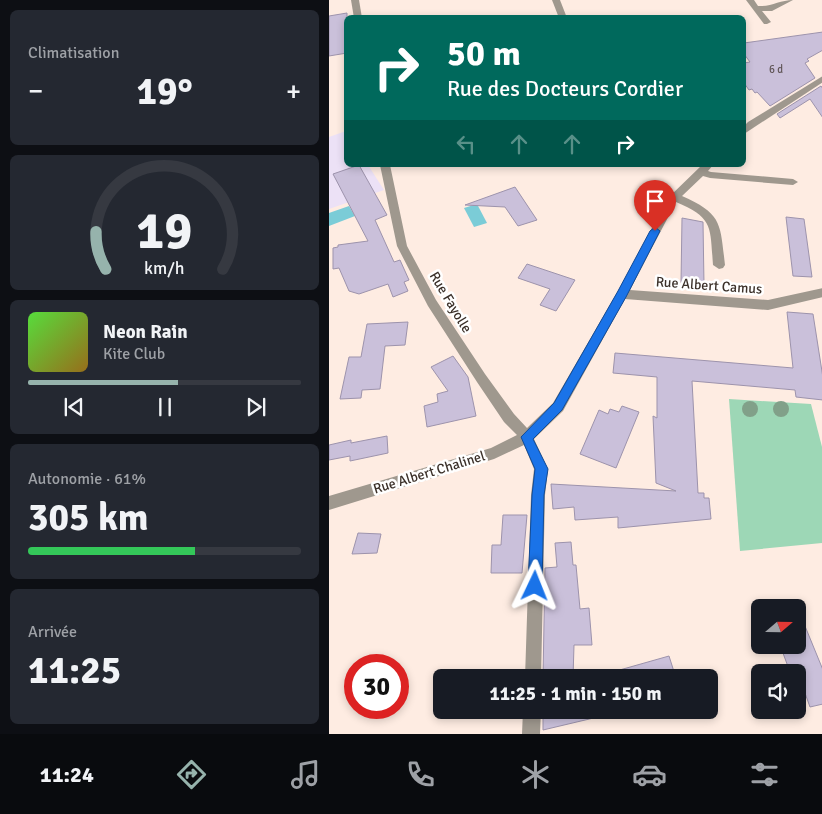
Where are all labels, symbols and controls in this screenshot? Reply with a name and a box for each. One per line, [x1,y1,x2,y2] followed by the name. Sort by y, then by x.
[447,32,521,75] text: 50 m
[364,35,429,100] icon: right
[28,43,119,63] text: Climatisation
[769,63,783,76] house number: 6 d
[136,68,193,115] text: 19°
[28,74,43,108] text: −
[286,74,301,108] text: +
[447,75,683,102] text: Rue des Docteurs Cordier
[452,130,480,158] icon: left
[505,130,533,158] icon: ahead
[558,130,586,158] icon: ahead
[611,130,639,158] icon: right
[634,180,676,231] pin
[641,187,669,215] icon: arrive
[136,199,193,263] text: 19
[144,257,185,279] text: km/h
[426,269,475,336] street label: Rue Fayolle
[655,273,763,298] street label: Rue Albert Camus
[103,320,188,344] text: Neon Rain
[103,344,165,364] text: Kite Club
[60,393,88,421] icon: previous
[151,393,179,421] icon: pause
[242,393,270,421] icon: next
[371,447,487,498] street label: Rue Albert Chalinel
[28,469,146,489] text: Autonomie · 61%
[28,494,149,541] text: 305 km
[508,559,560,611] position arrow
[751,599,807,654] north arrow
[751,599,806,719] map controls
[28,622,77,642] text: Arrivée
[28,647,121,694] text: 11:25
[344,654,409,719] speed limit sign: 30
[751,664,806,719] button: sound
[489,682,662,706] text: 11:25 · 1 min · 150 m
[174,757,209,792] icon: directions
[288,757,323,792] icon: music
[403,757,438,792] icon: phone
[518,757,553,792] icon: climate
[632,757,667,792] icon: car
[747,757,782,792] icon: filters
[40,761,94,788] text: 11:24

